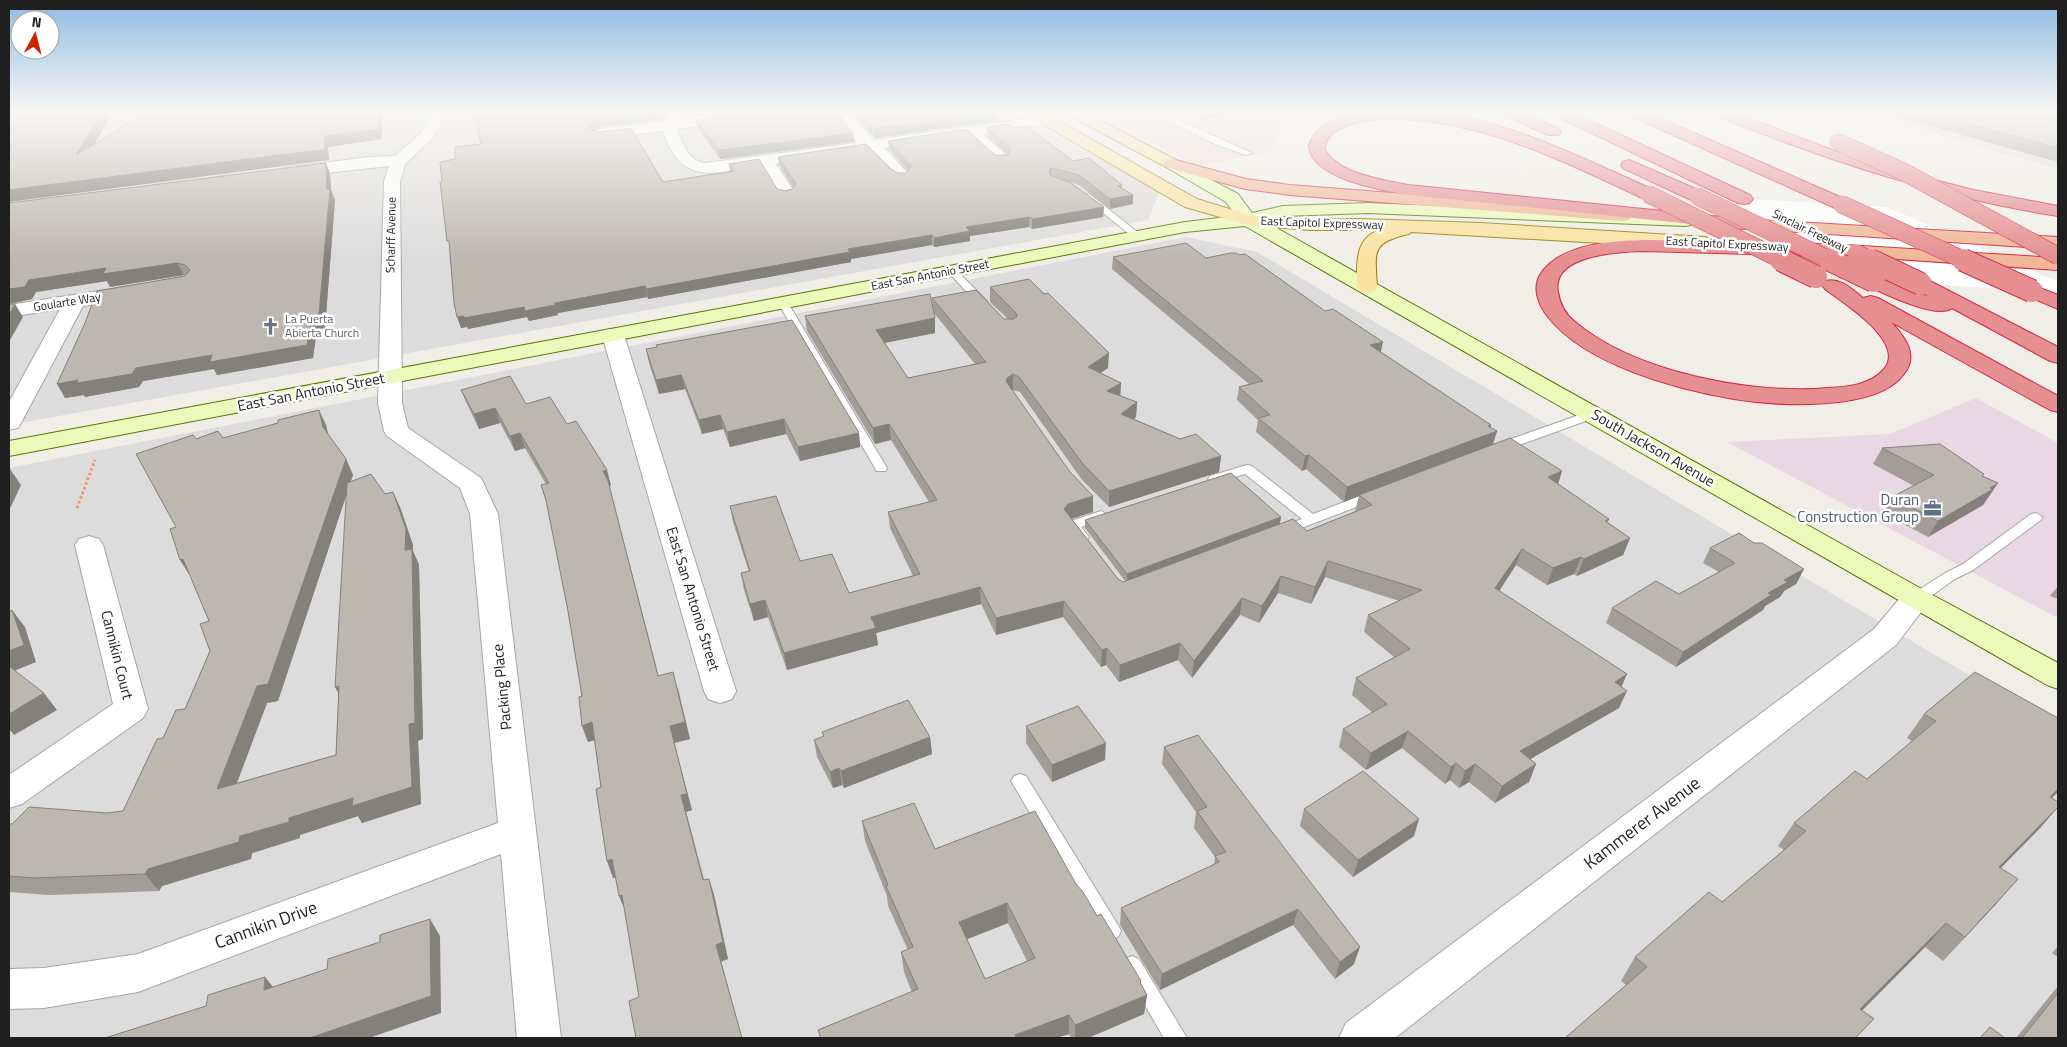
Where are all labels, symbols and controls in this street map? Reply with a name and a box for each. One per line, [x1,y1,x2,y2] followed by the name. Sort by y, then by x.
[10,10,60,60] north arrow
[31,11,43,33] text: N
[380,197,401,273] street label: Scharff Avenue
[1769,204,1851,257] street label: Sinclair Freeway
[1260,211,1384,234] street label: East Capitol Expressway
[1665,231,1789,256] street label: East Capitol Expressway
[869,254,991,295] street label: East San Antonio Street
[32,287,102,316] street label: Goularte Way
[285,309,359,342] place label: La Puerta Abierta Church
[261,316,281,336] church icon: La Puerta Abierta Church
[235,366,387,417] street label: East San Antonio Street
[1587,403,1719,492] street label: South Jackson Avenue
[1797,488,1919,528] place label: Duran Construction Group
[1923,499,1943,519] office icon: Duran Construction Group
[661,524,727,675] street label: East San Antonio Street
[95,608,140,703] street label: Cannikin Court
[486,643,517,731] street label: Packing Place
[1578,770,1706,876] street label: Kammerer Avenue
[211,893,321,956] street label: Cannikin Drive

